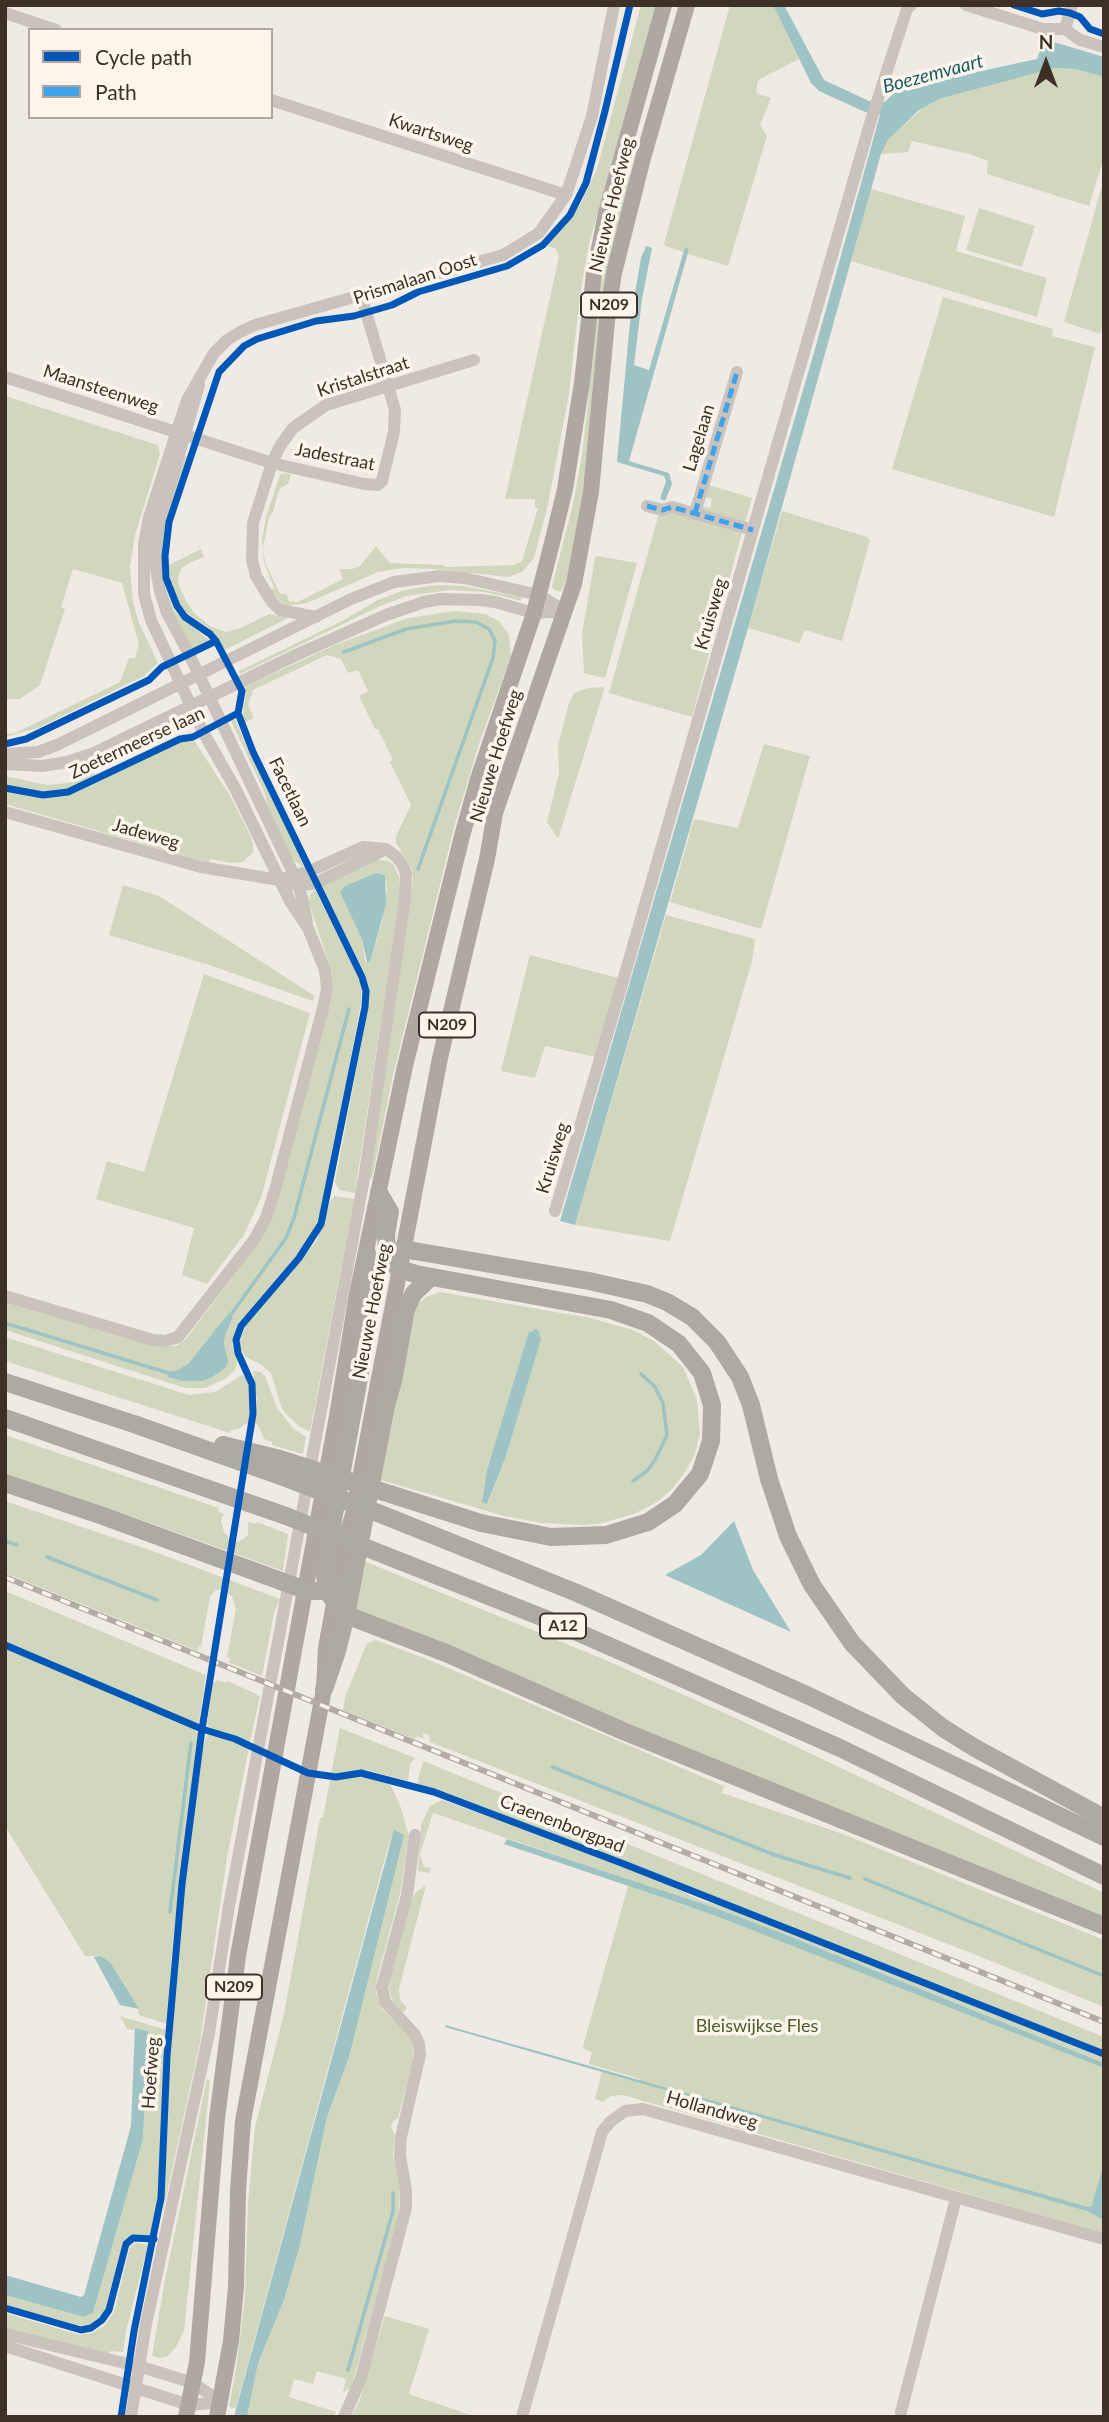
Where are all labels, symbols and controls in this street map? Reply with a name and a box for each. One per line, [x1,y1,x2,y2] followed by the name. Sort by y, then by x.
[28,28,273,119] legend
[1011,28,1081,98] north arrow
[1039,30,1053,53] text: N
[95,44,192,69] text: Cycle path
[880,50,986,98] water label: Boezemvaart
[95,79,137,104] text: Path
[386,109,476,157] street label: Kwartsweg
[585,136,639,274] street label: Nieuwe Hoefweg
[351,249,479,309] street label: Prismalaan Oost
[581,292,637,318] road number: N209
[314,352,412,402] street label: Kristalstraat
[40,360,162,418] street label: Maansteenweg
[679,402,719,474] street label: Lagelaan
[293,439,377,475] street label: Jadestraat
[690,576,732,652] street label: Kruisweg
[466,687,526,825] street label: Nieuwe Hoefweg
[66,702,208,784] street label: Zoetermeerse laan
[264,754,316,830] street label: Facetlaan
[110,814,182,854] street label: Jadeweg
[419,1012,475,1037] road number: N209
[532,1120,574,1196] street label: Kruisweg
[348,1241,396,1381] street label: Nieuwe Hoefweg
[540,1614,586,1638] road number: A12
[497,1790,627,1858] street label: Craenenborgpad
[206,1974,262,1999] road number: N209
[696,2015,818,2037] park label: Bleiswijkse Fles
[138,2036,164,2110] street label: Hoefweg
[664,2087,760,2133] street label: Hollandweg

